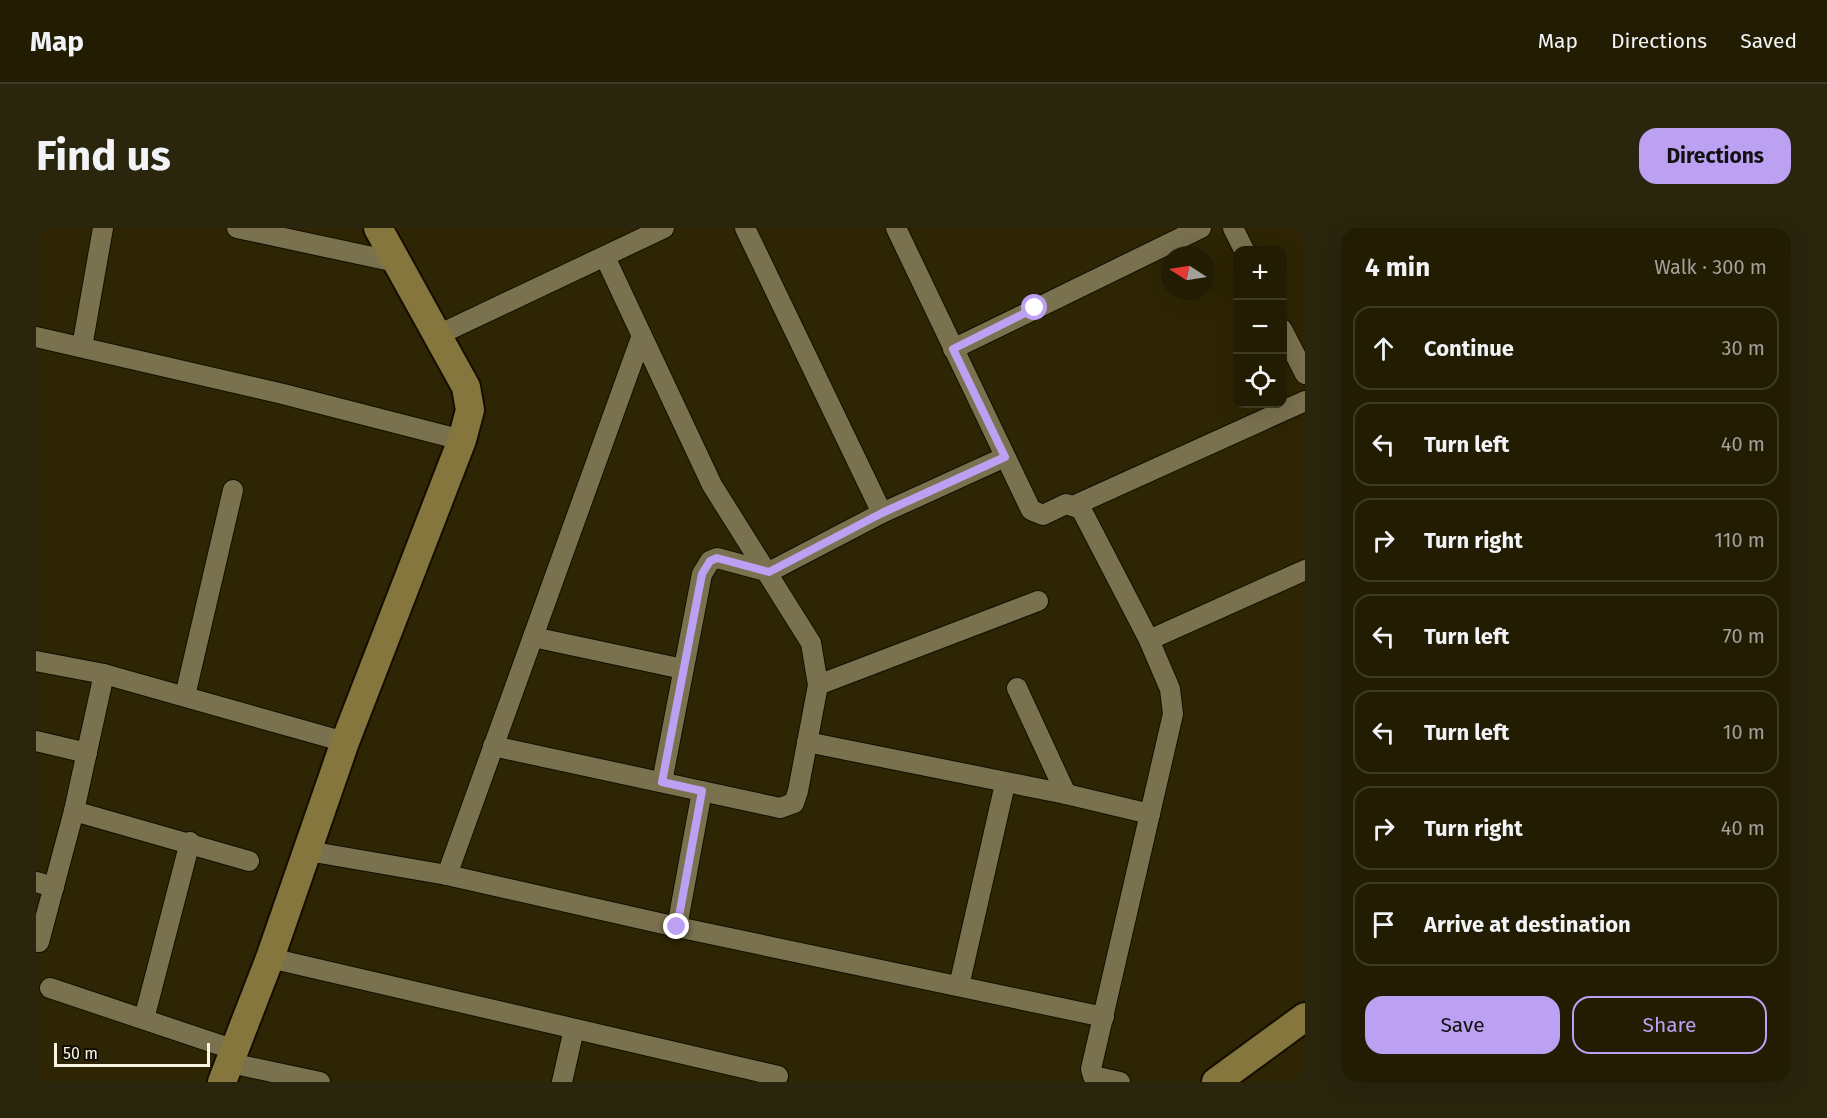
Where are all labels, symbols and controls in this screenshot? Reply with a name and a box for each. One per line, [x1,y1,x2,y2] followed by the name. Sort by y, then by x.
[30,25,84,58] text: Map
[1538,28,1578,54] text: Map
[1611,28,1707,54] text: Directions
[1740,28,1797,54] text: Saved
[1639,128,1791,184] button: Directions
[36,131,171,181] text: Find us
[1161,246,1215,300] north arrow
[1233,246,1287,408] map controls
[1233,246,1287,300] button: +
[1365,252,1430,283] text: 4 min
[1654,255,1767,279] text: Walk · 300 m
[1021,294,1047,320] route start
[1233,300,1287,354] button: −
[1367,332,1400,365] icon: ahead
[1424,335,1514,362] text: Continue
[1721,336,1765,360] text: 30 m
[1233,354,1287,408] button: locate
[1367,428,1400,461] icon: left
[1424,431,1509,458] text: Turn left
[1721,432,1765,456] text: 40 m
[1367,524,1400,557] icon: right
[1424,527,1523,554] text: Turn right
[1714,528,1765,552] text: 110 m
[1367,620,1400,653] icon: left
[1424,623,1509,650] text: Turn left
[1723,624,1765,648] text: 70 m
[1367,716,1400,749] icon: left
[1424,719,1509,746] text: Turn left
[1723,720,1765,744] text: 10 m
[1367,812,1400,845] icon: right
[1424,815,1523,842] text: Turn right
[1721,816,1765,840] text: 40 m
[1367,908,1400,941] icon: arrive
[1424,911,1631,938] text: Arrive at destination
[663,913,689,939] route end
[1365,996,1560,1054] button: Save
[1572,996,1767,1054] button: Share
[54,1040,210,1068] scale bar
[63,1044,98,1063] text: 50 m

